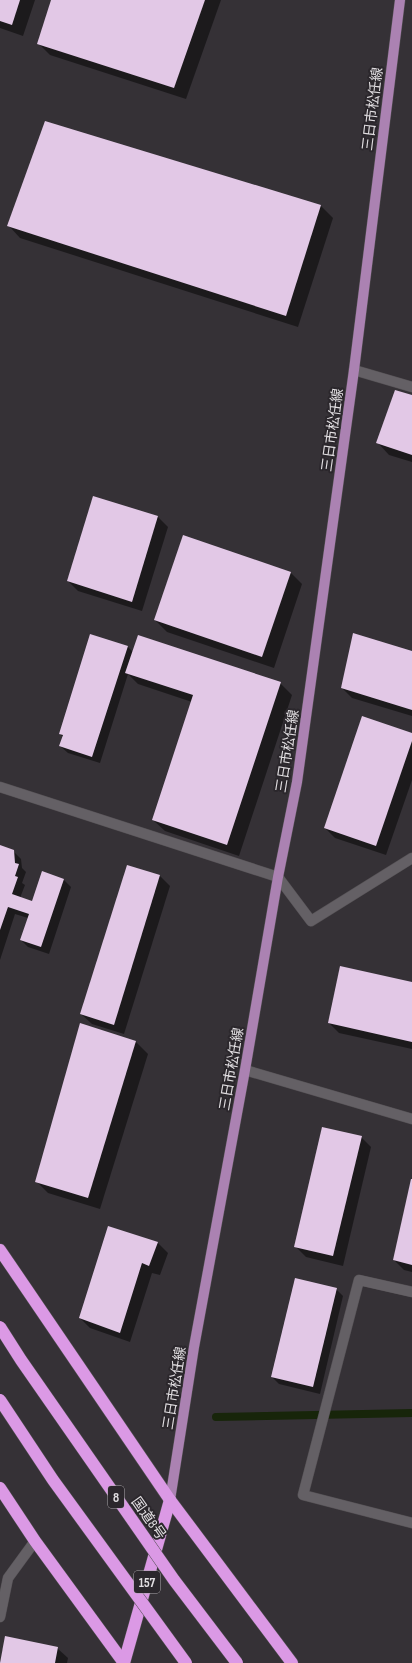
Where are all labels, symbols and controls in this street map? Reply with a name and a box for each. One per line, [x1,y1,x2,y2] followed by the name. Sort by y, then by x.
[359,66,386,152] street label: 三日市松任線
[318,387,347,473] street label: 三日市松任線
[273,708,302,794] street label: 三日市松任線
[216,1026,247,1112] street label: 三日市松任線
[160,1345,189,1431] street label: 三日市松任線
[108,1486,124,1508] road number: 8
[128,1494,169,1543] street label: 国道8号
[134,1571,160,1593] road number: 157

